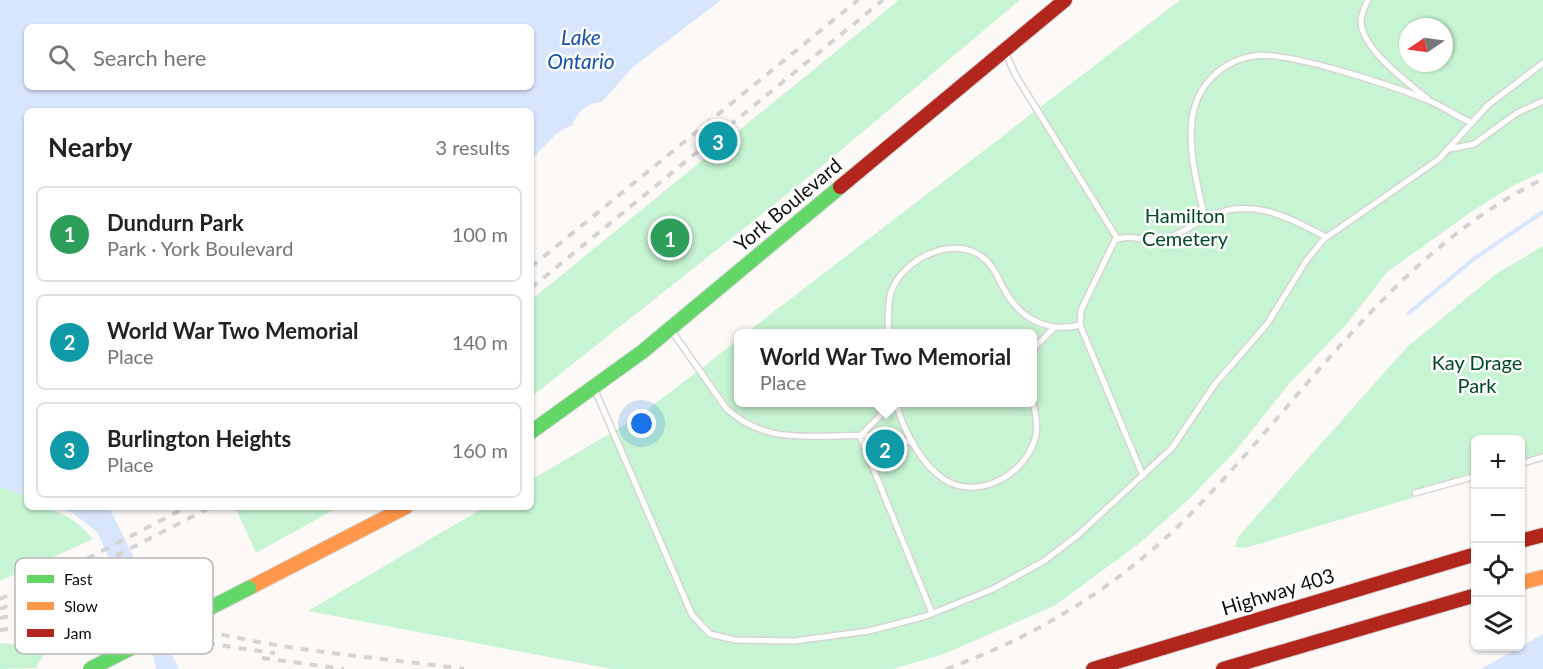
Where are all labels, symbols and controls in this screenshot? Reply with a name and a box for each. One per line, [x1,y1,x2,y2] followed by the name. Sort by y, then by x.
[1399,18,1453,72] north arrow
[24,24,534,90] search box
[547,24,615,73] water label: Lake Ontario
[45,41,78,74] icon: search
[93,44,206,71] text: Search here
[698,118,738,164] pin: 3
[48,131,133,163] text: Nearby
[435,135,510,159] text: 3 results
[729,152,846,256] street label: York Boulevard
[1142,203,1229,250] park label: Hamilton Cemetery
[107,209,244,236] text: Dundurn Park
[650,216,690,260] pin: 1
[64,222,75,246] text: 1
[452,222,508,246] text: 100 m
[107,236,293,260] text: Park · York Boulevard
[107,317,359,344] text: World War Two Memorial
[734,329,1037,407] popup
[64,330,75,354] text: 2
[452,330,508,354] text: 140 m
[760,343,1011,370] text: World War Two Memorial
[107,344,154,368] text: Place
[1432,350,1522,397] park label: Kay Drage Park
[760,370,806,394] text: Place
[627,409,656,438] your location
[107,425,291,452] text: Burlington Heights
[866,426,904,472] pin: 2
[1471,435,1525,651] map controls
[1471,435,1525,489] button: +
[64,438,75,462] text: 3
[452,438,508,462] text: 160 m
[107,452,154,476] text: Place
[1471,489,1525,543] button: −
[1471,543,1525,597] button: locate
[15,558,213,654] legend
[1219,563,1337,620] street label: Highway 403
[64,569,93,588] text: Fast
[64,596,98,615] text: Slow
[1471,597,1525,651] button: layers
[64,623,92,642] text: Jam

